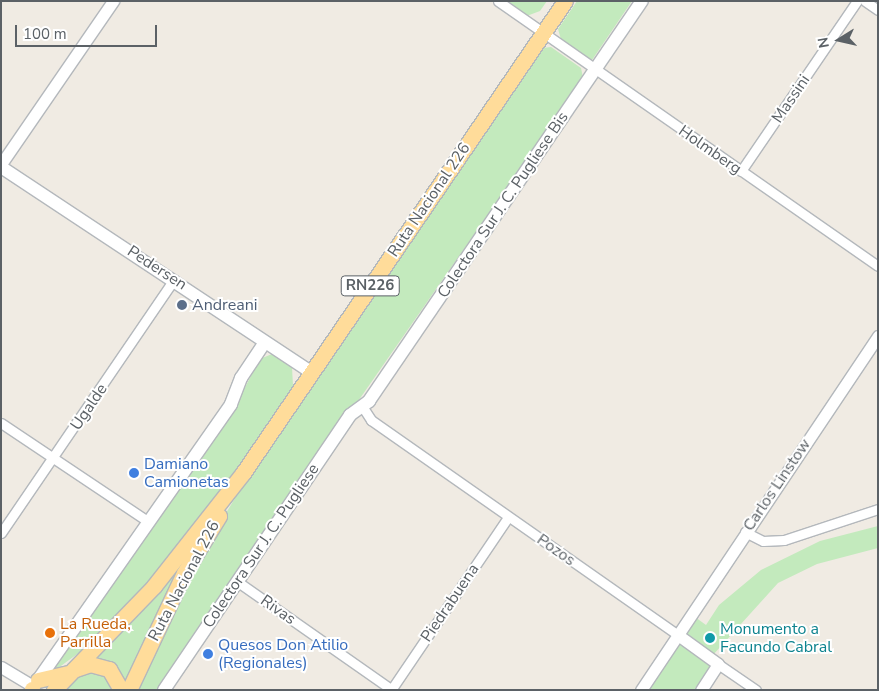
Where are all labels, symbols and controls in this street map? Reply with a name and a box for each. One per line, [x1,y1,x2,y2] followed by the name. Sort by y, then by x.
[18,15,160,47] scale bar
[814,15,864,65] north arrow
[23,24,67,44] text: 100 m
[813,36,834,50] text: N
[768,71,814,127] street label: Massini
[433,108,573,302] street label: Colectora Sur J. C. Pugliese Bis
[675,121,745,179] street label: Holmberg
[384,139,474,261] street label: Ruta Nacional 226
[124,242,190,294] street label: Pedersen
[340,274,400,298] road number: RN226
[192,295,257,315] place label: Andreani
[176,299,188,311] marker: Andreani
[67,380,111,434] street label: Ugalde
[739,435,815,535] street label: Carlos Linstow
[144,454,229,492] place label: Damiano Camionetas
[199,460,323,632] street label: Colectora Sur J. C. Pugliese
[128,467,140,479] marker: Damiano Camionetas
[144,518,224,644] street label: Ruta Nacional 226
[533,530,579,570] street label: Pozos
[417,560,483,646] street label: Piedrabuena
[257,591,299,629] street label: Rivas
[60,614,131,652] place label: La Rueda, Parrilla
[720,619,832,657] place label: Monumento a Facundo Cabral
[44,627,56,639] marker: La Rueda, Parrilla
[704,632,716,644] marker: Monumento a Facundo Cabral
[218,635,348,673] place label: Quesos Don Atilio (Regionales)
[202,648,214,660] marker: Quesos Don Atilio (Regionales)

